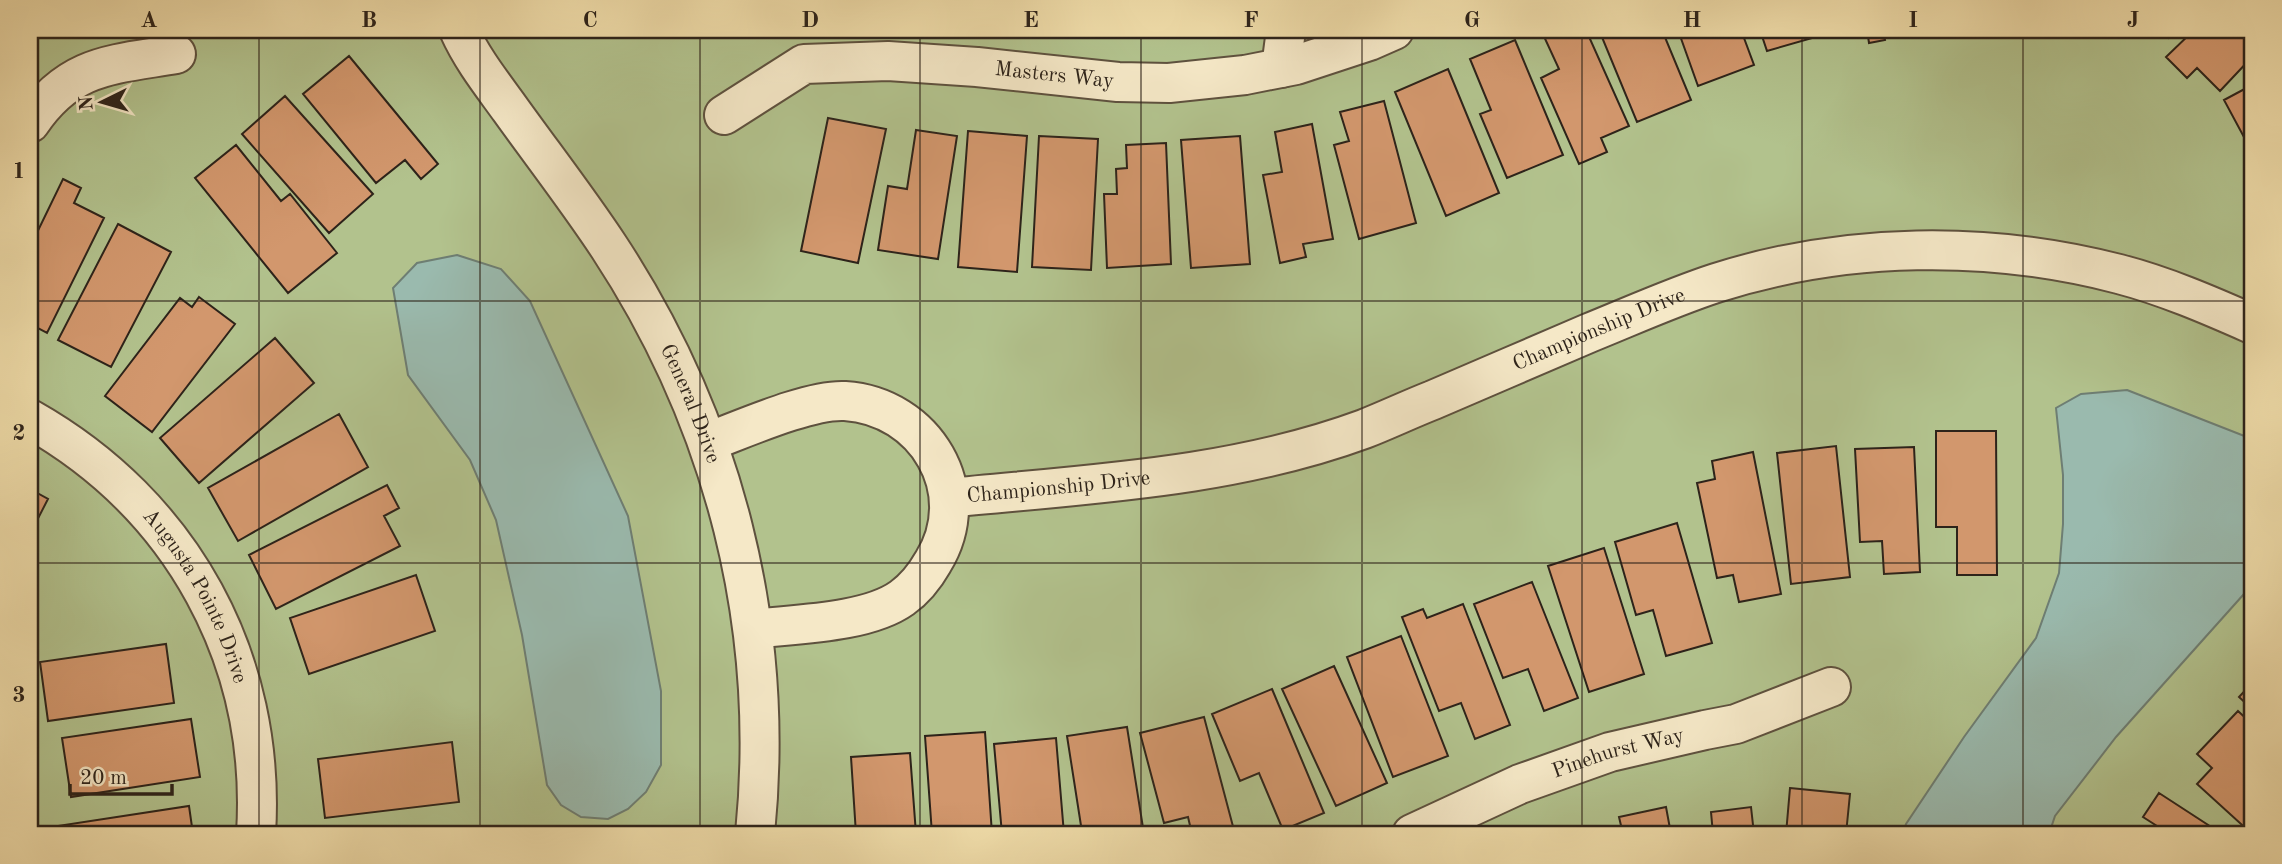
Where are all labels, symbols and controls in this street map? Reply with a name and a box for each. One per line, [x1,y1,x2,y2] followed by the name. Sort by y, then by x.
[140,9,158,32] text: A
[361,9,377,32] text: B
[582,9,598,32] text: C
[801,9,819,32] text: D
[1023,9,1039,32] text: E
[1243,9,1259,32] text: F
[1464,9,1480,32] text: G
[1683,9,1701,32] text: H
[1908,9,1918,32] text: I
[2127,9,2139,32] text: J
[994,58,1115,92] street label: Masters Way
[66,66,136,136] north arrow
[77,95,98,111] text: N
[12,160,26,183] text: 1
[1510,284,1688,375] street label: Championship Drive
[656,341,724,466] street label: General Drive
[12,422,26,445] text: 2
[966,467,1152,507] street label: Championship Drive
[139,505,251,686] street label: Augusta Pointe Drive
[12,684,26,707] text: 3
[1549,725,1686,782] street label: Pinehurst Way
[70,752,172,796] scale bar
[80,768,127,789] text: 20 m

